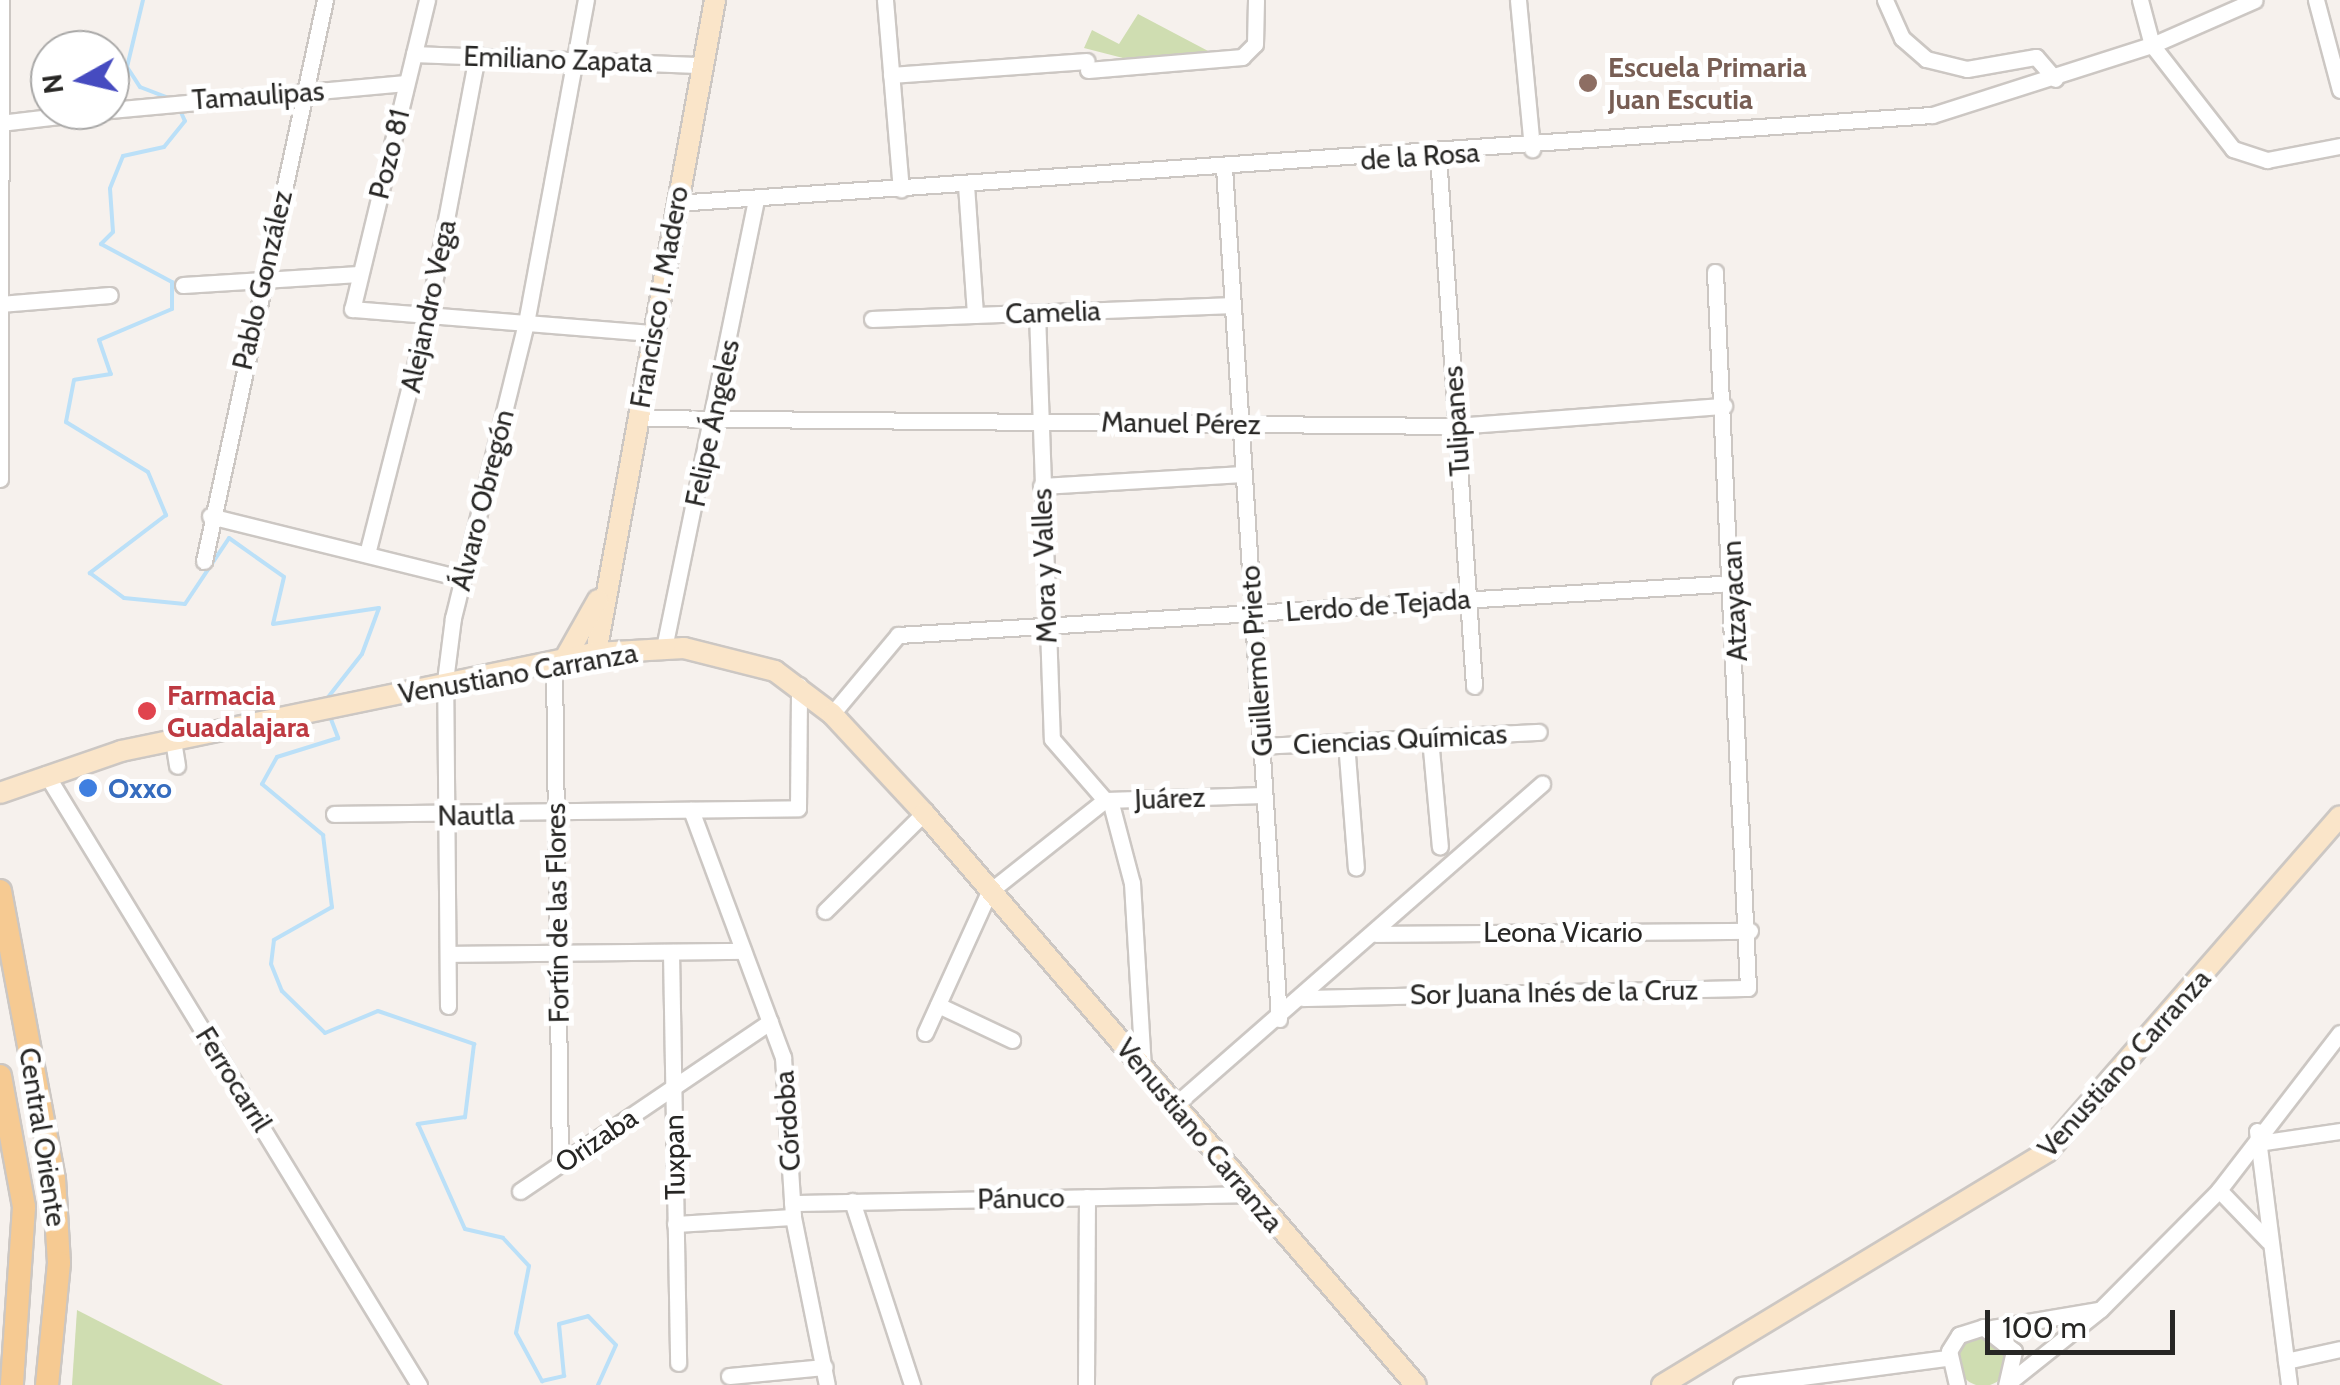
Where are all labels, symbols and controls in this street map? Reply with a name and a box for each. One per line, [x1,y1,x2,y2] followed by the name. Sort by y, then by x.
[30,30,130,130] north arrow
[463,39,653,79] street label: Emiliano Zapata
[1608,50,1807,116] place label: Escuela Primaria Juan Escutia
[34,72,70,96] text: N
[1577,72,1599,94] marker: Escuela Primaria Juan Escutia
[191,74,325,116] street label: Tamaulipas
[362,106,416,202] street label: Pozo 81
[1359,135,1481,177] street label: de la Rosa
[623,183,695,411] street label: Francisco I. Madero
[225,187,299,373] street label: Pablo González
[393,217,463,395] street label: Alejandro Vega
[1005,294,1101,330] street label: Camelia
[678,336,746,510] street label: Felipe Ángeles
[1435,365,1477,477] street label: Tulipanes
[1101,405,1261,441] street label: Manuel Pérez
[443,406,521,594] street label: Álvaro Obregón
[1025,488,1063,644] street label: Mora y Valles
[1714,540,1754,662] street label: Atzayacan
[1233,564,1279,758] street label: Guillermo Prieto
[1284,582,1472,628] street label: Lerdo de Tejada
[396,635,640,711] street label: Venustiano Carranza
[167,678,310,744] place label: Farmacia Guadalajara
[136,700,158,722] marker: Farmacia Guadalajara
[1292,717,1508,761] street label: Ciencias Químicas
[108,771,172,805] place label: Oxxo
[77,777,99,799] marker: Oxxo
[1134,780,1206,816] street label: Juárez
[437,798,515,832] street label: Nautla
[538,803,576,1023] street label: Fortín de las Flores
[1483,915,1643,949] street label: Leona Vicario
[2031,962,2217,1164] street label: Venustiano Carranza
[1410,973,1698,1011] street label: Sor Juana Inés de la Cruz
[189,1021,279,1137] street label: Ferrocarril
[1109,1032,1291,1238] street label: Venustiano Carranza
[12,1045,74,1229] street label: Central Oriente
[767,1070,807,1172] street label: Córdoba
[549,1100,643,1180] street label: Orizaba
[656,1114,692,1200] street label: Tuxpan
[977,1180,1065,1216] street label: Pánuco
[1990,1290,2180,1352] scale bar
[2002,1309,2087,1346] text: 100 m

